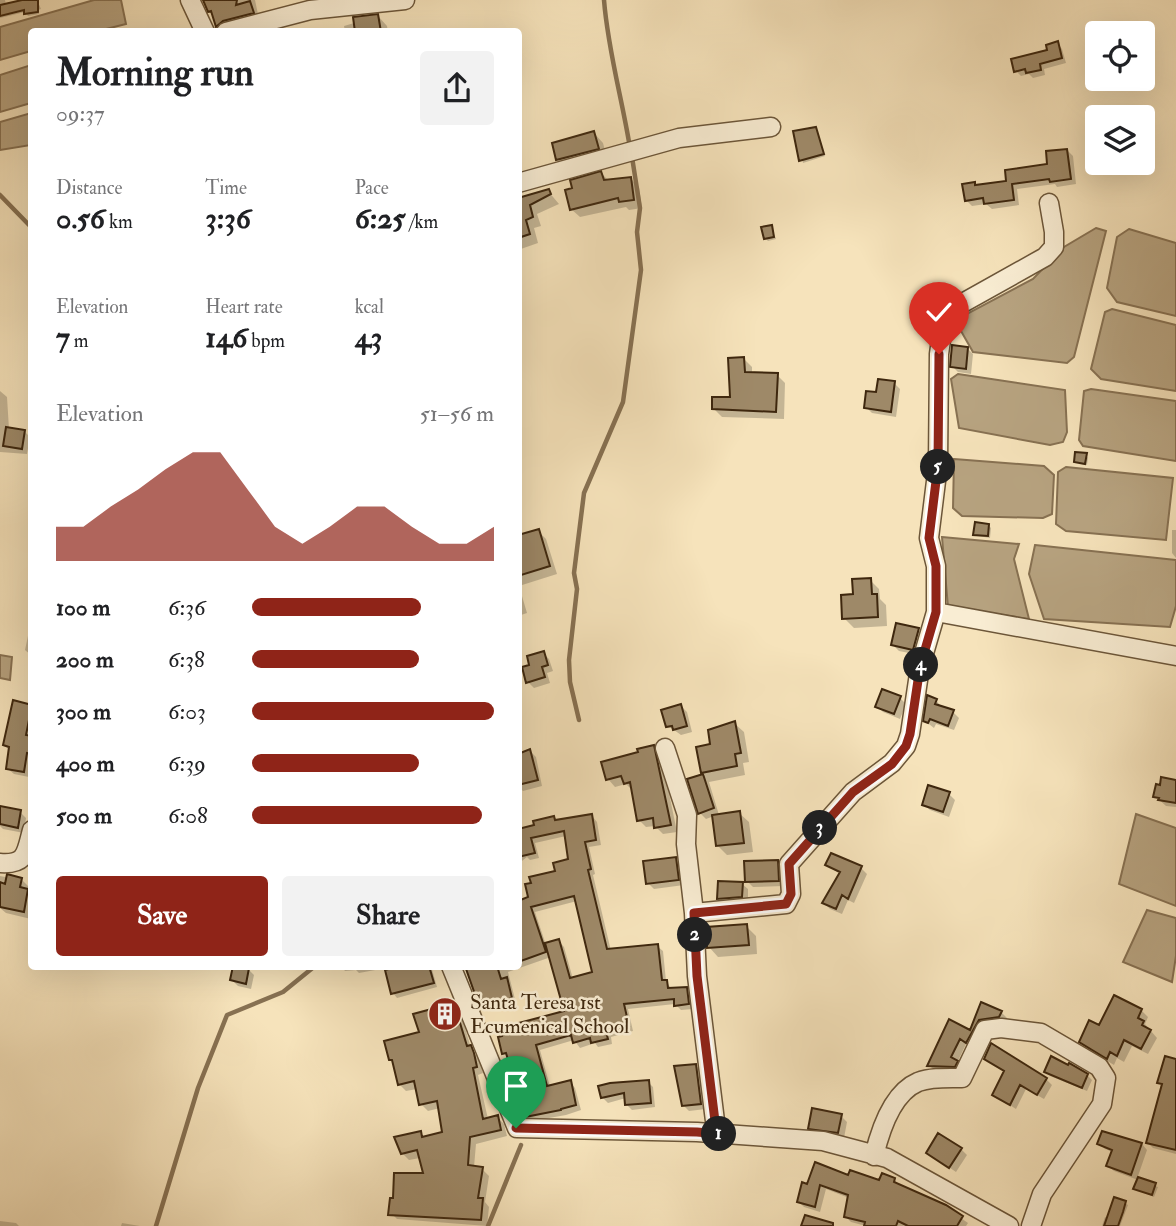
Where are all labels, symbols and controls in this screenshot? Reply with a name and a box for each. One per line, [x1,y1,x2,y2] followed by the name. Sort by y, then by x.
[1085,21,1155,175] map controls
[1085,21,1155,91] button: locate
[56,49,254,97] text: Morning run
[420,51,494,125] button: share
[56,99,105,128] text: 09:37
[1085,105,1155,175] button: layers
[56,176,122,200] text: Distance
[205,176,247,200] text: Time
[355,176,389,200] text: Pace
[56,200,105,237] text: 0.56
[205,200,251,237] text: 3:36
[355,200,406,237] text: 6:25
[105,210,133,234] text: km
[406,210,438,234] text: /km
[909,282,969,354] pin
[920,293,958,331] icon: check
[56,295,128,319] text: Elevation
[205,295,283,319] text: Heart rate
[355,295,384,319] text: kcal
[56,319,70,356] text: 7
[205,319,247,356] text: 146
[355,319,382,356] text: 43
[70,329,89,353] text: m
[247,329,285,353] text: bpm
[56,399,144,428] text: Elevation
[420,399,494,428] text: 51–56 m
[920,449,956,484] pin: 5
[933,454,942,478] text: 5
[56,593,110,622] text: 100 m
[168,593,206,622] text: 6:36
[56,645,114,674] text: 200 m
[168,645,205,674] text: 6:38
[904,648,939,682] pin: 4
[915,652,926,676] text: 4
[56,697,111,726] text: 300 m
[168,697,206,726] text: 6:03
[56,749,115,778] text: 400 m
[168,749,206,778] text: 6:39
[56,801,112,830] text: 500 m
[168,801,208,830] text: 6:08
[802,810,838,846] pin: 3
[816,815,823,839] text: 3
[56,876,268,956] button: Save
[282,876,494,956] button: Share
[678,918,712,953] pin: 2
[690,922,699,946] text: 2
[470,989,630,1040] place label: Santa Teresa 1st Ecumenical School
[426,995,464,1033] building icon: Santa Teresa 1st Ecumenical School
[486,1056,546,1128] pin
[497,1067,535,1105] icon: arrive
[702,1116,736,1152] pin: 1
[715,1121,722,1145] text: 1

